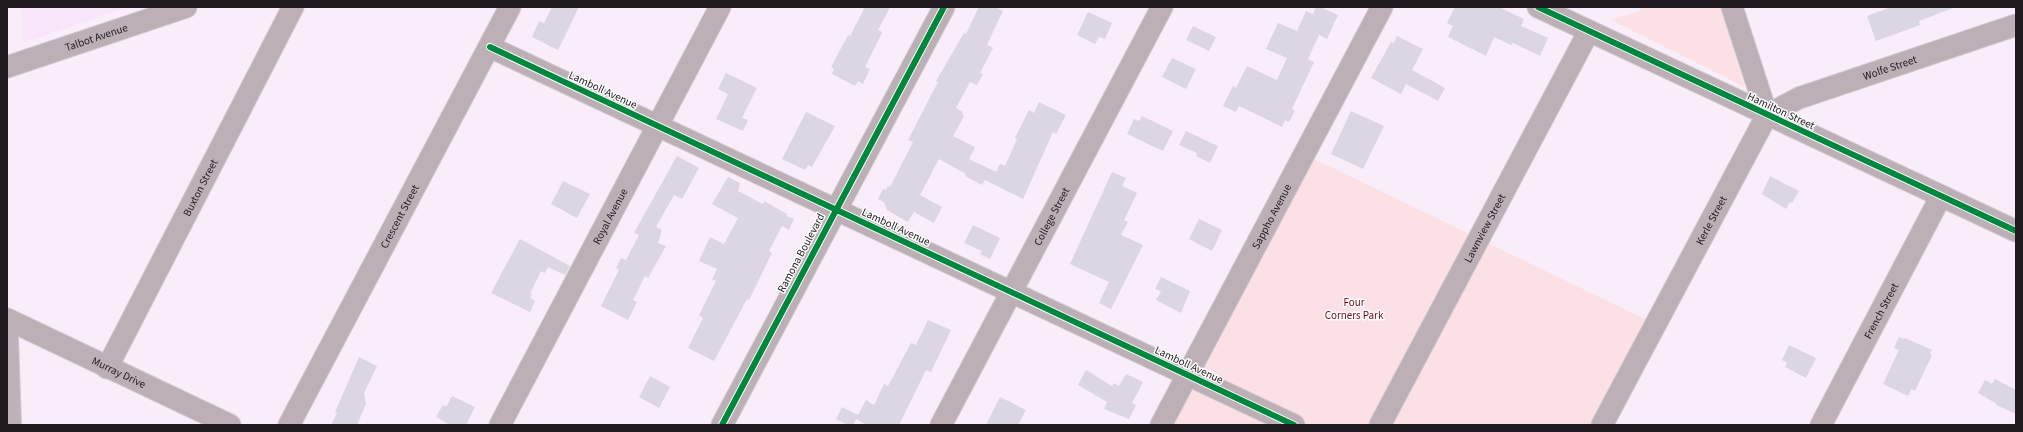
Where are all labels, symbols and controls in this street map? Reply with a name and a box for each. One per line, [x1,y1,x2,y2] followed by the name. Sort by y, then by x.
[63,19,130,55] street label: Talbot Avenue
[1861,51,1919,83] street label: Wolfe Street
[566,68,640,113] street label: Lamboll Avenue
[1745,89,1817,133] street label: Hamilton Street
[179,156,221,219] street label: Buxton Street
[1248,181,1295,252] street label: Sappho Avenue
[376,182,422,251] street label: Crescent Street
[1030,184,1073,248] street label: College Street
[589,185,631,247] street label: Royal Avenue
[1460,191,1509,265] street label: Lawnview Street
[1692,193,1730,247] street label: Kerle Street
[859,205,933,250] street label: Lamboll Avenue
[774,211,828,295] street label: Ramona Boulevard
[1860,280,1902,341] street label: French Street
[1325,295,1384,323] park label: Four Corners Park
[1152,343,1226,388] street label: Lamboll Avenue
[90,353,149,392] street label: Murray Drive

